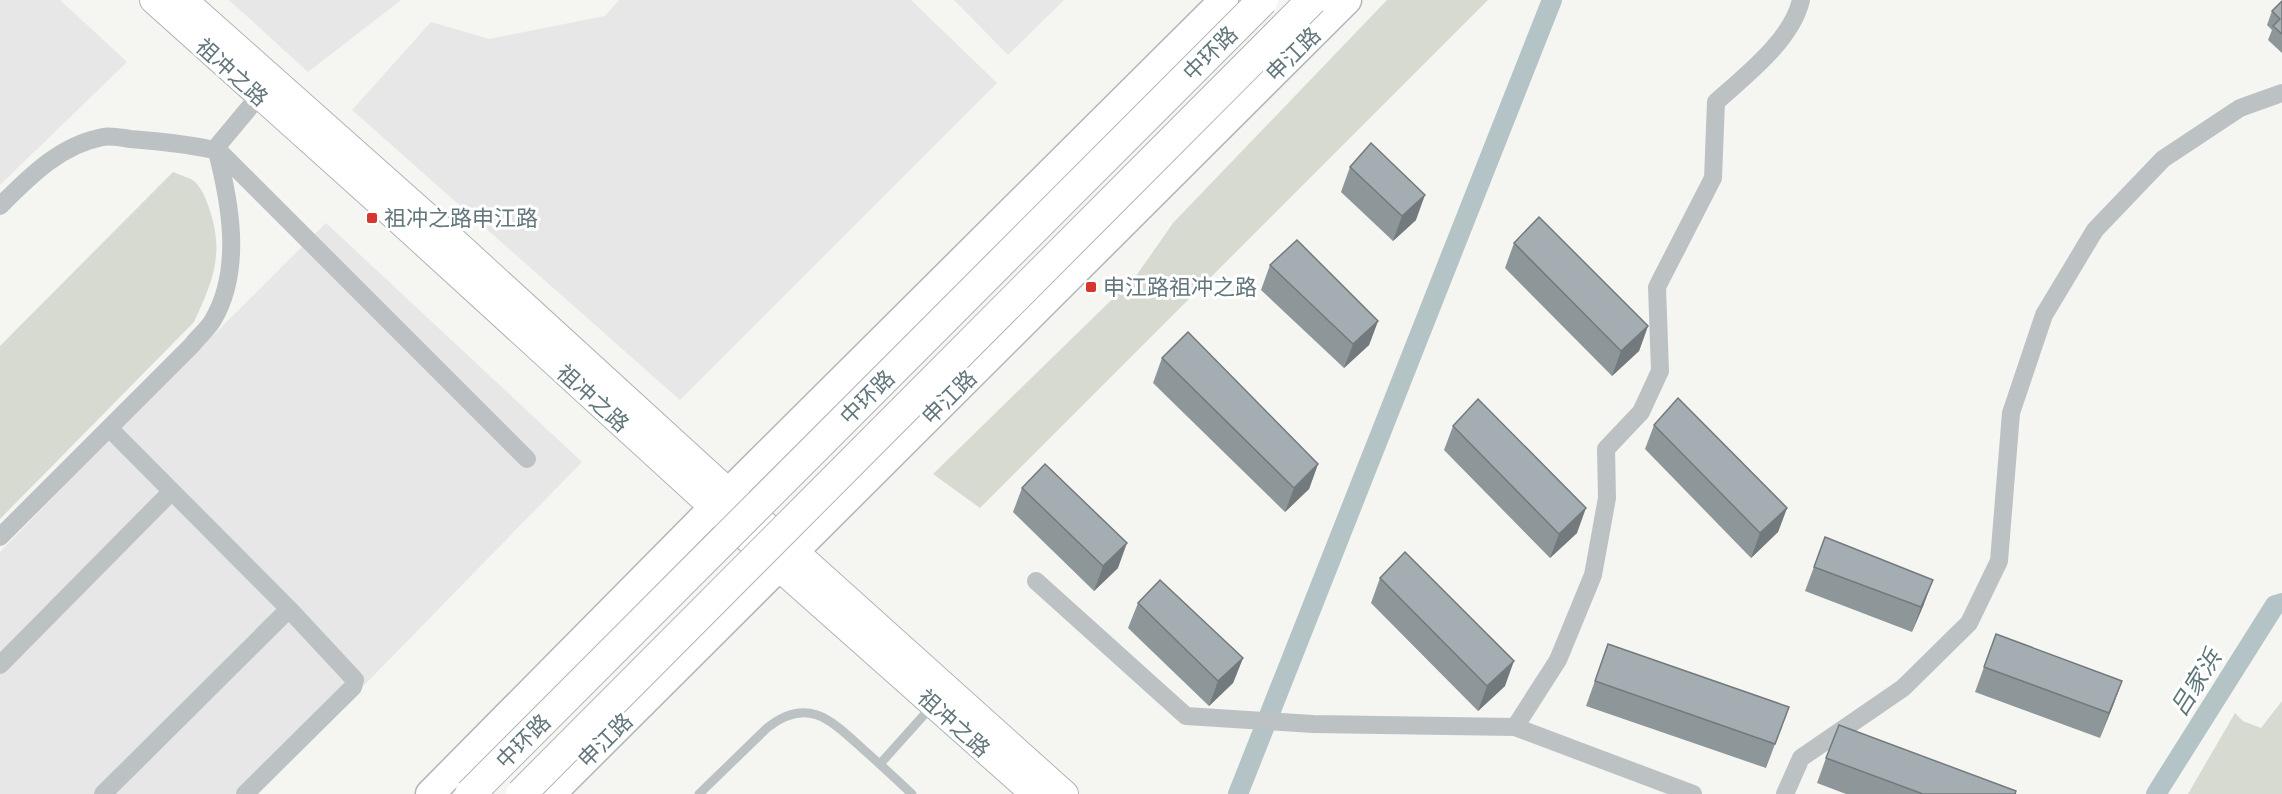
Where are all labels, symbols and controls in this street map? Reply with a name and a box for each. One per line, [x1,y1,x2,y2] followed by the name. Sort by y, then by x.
[1177,20,1242,85] street label: 中环路
[1260,21,1325,86] street label: 申江路
[191,32,274,110] street label: 祖冲之路
[384,204,538,230] place label: 祖冲之路申江路
[365,211,379,225] marker: 祖冲之路申江路
[1103,273,1257,299] place label: 申江路祖冲之路
[1084,280,1098,294] marker: 申江路祖冲之路
[552,358,635,436] street label: 祖冲之路
[834,364,899,429] street label: 中环路
[916,364,981,429] street label: 申江路
[2163,642,2227,720] water label: 吕家浜
[913,683,996,761] street label: 祖冲之路
[572,707,637,772] street label: 申江路
[490,708,555,773] street label: 中环路

